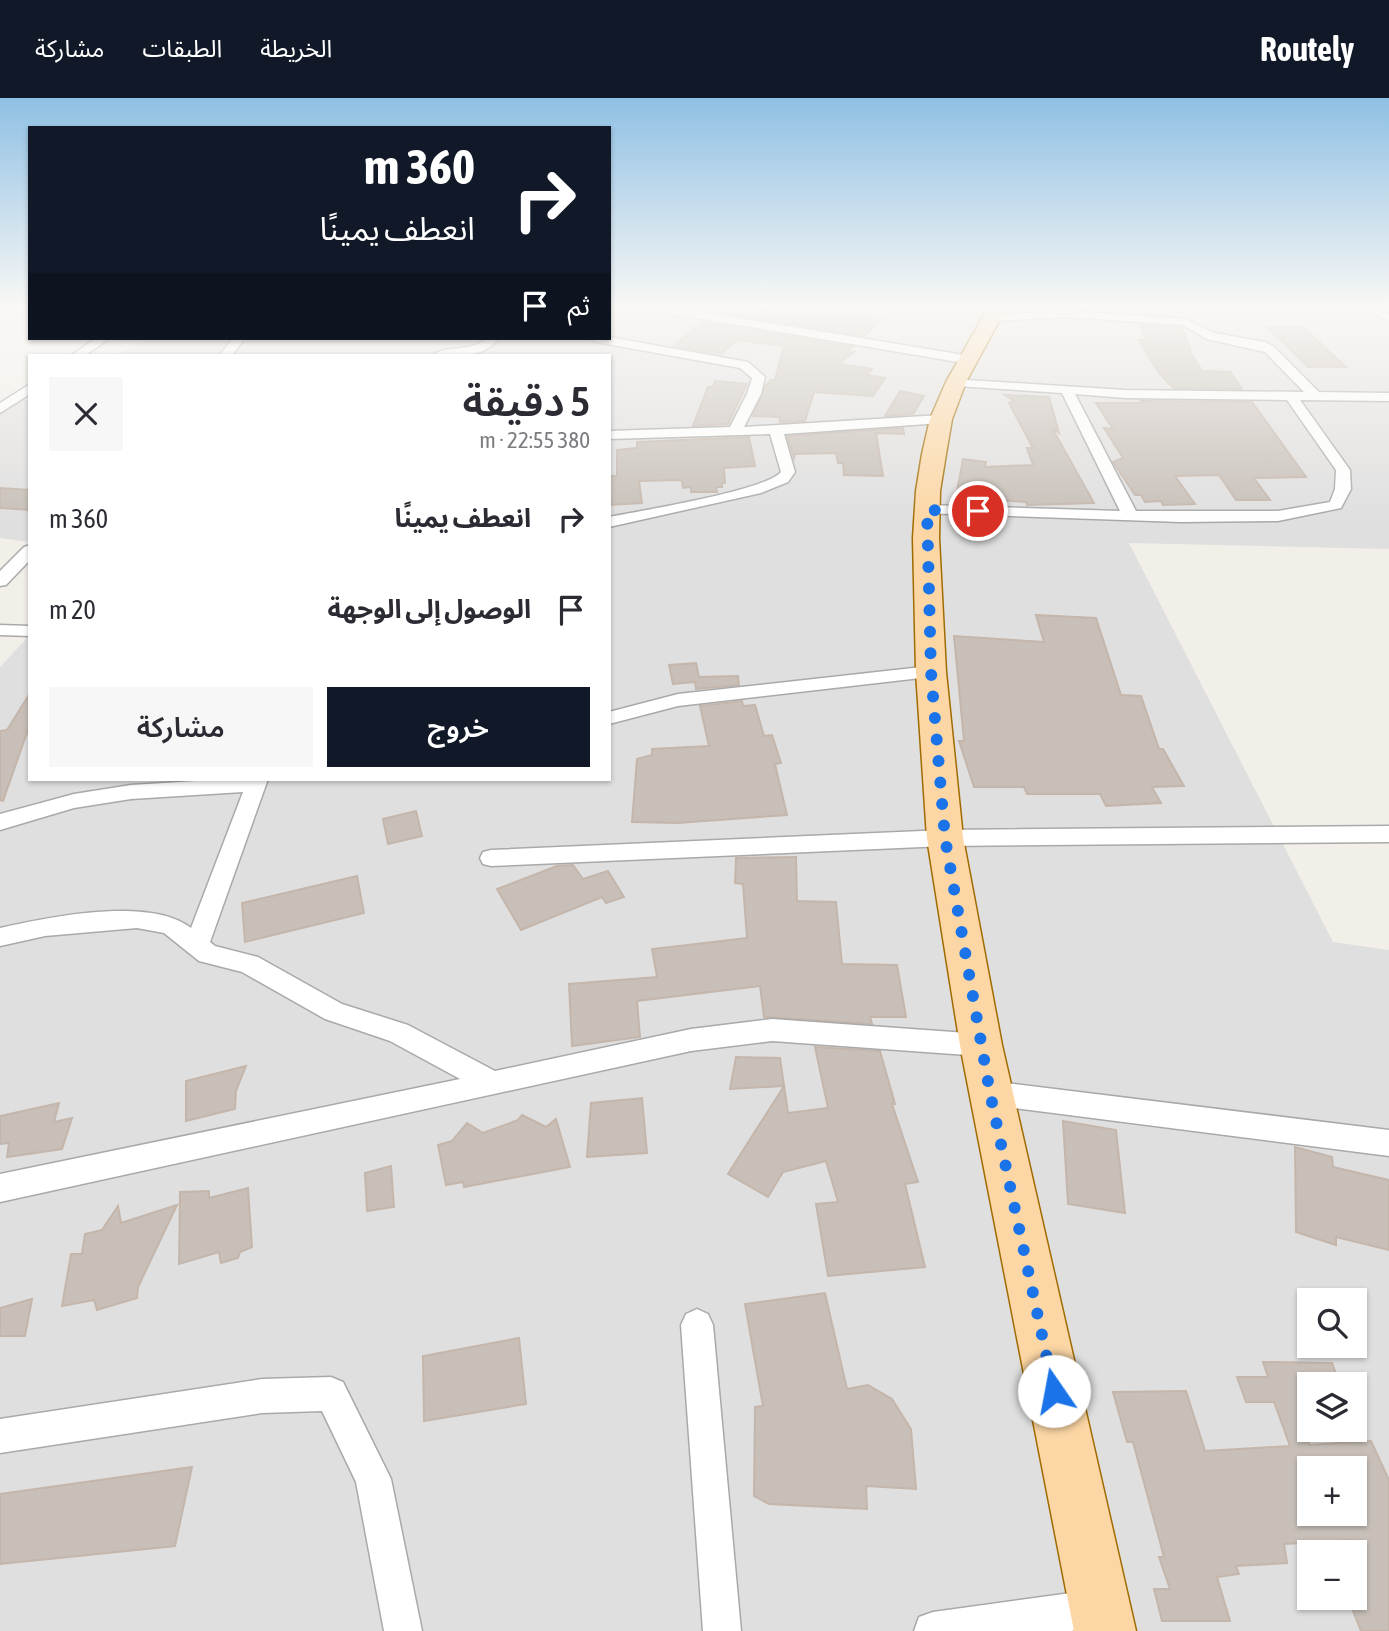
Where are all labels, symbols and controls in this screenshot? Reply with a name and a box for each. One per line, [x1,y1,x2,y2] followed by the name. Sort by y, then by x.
[1260,30,1354,68] text: Routely
[35,35,104,62] text: مشاركة
[142,35,222,62] text: الطبقات
[260,35,332,62] text: الخريطة
[364,138,475,194] text: 360 m
[499,154,590,245] icon: right
[320,210,475,247] text: انعطف يمينًا
[516,287,554,325] icon: arrive
[568,291,590,321] text: ثم
[49,377,123,451] button: close
[463,377,590,425] text: 5 دقيقة
[479,427,590,453] text: 380 m · 22:55
[948,481,1008,541] pin
[959,492,997,530] icon: arrive
[552,500,590,538] icon: right
[394,503,531,533] text: انعطف يمينًا
[49,504,108,534] text: 360 m
[552,591,590,629] icon: arrive
[328,594,531,624] text: الوصول إلى الوجهة
[49,595,96,625] text: 20 m
[49,687,313,767] button: مشاركة
[327,687,590,767] button: خروج
[1297,1288,1367,1610] map controls
[1297,1288,1367,1358] button: search
[1017,1354,1091,1428] position arrow
[1297,1372,1367,1442] button: layers
[1297,1456,1367,1526] button: +
[1297,1540,1367,1610] button: −

